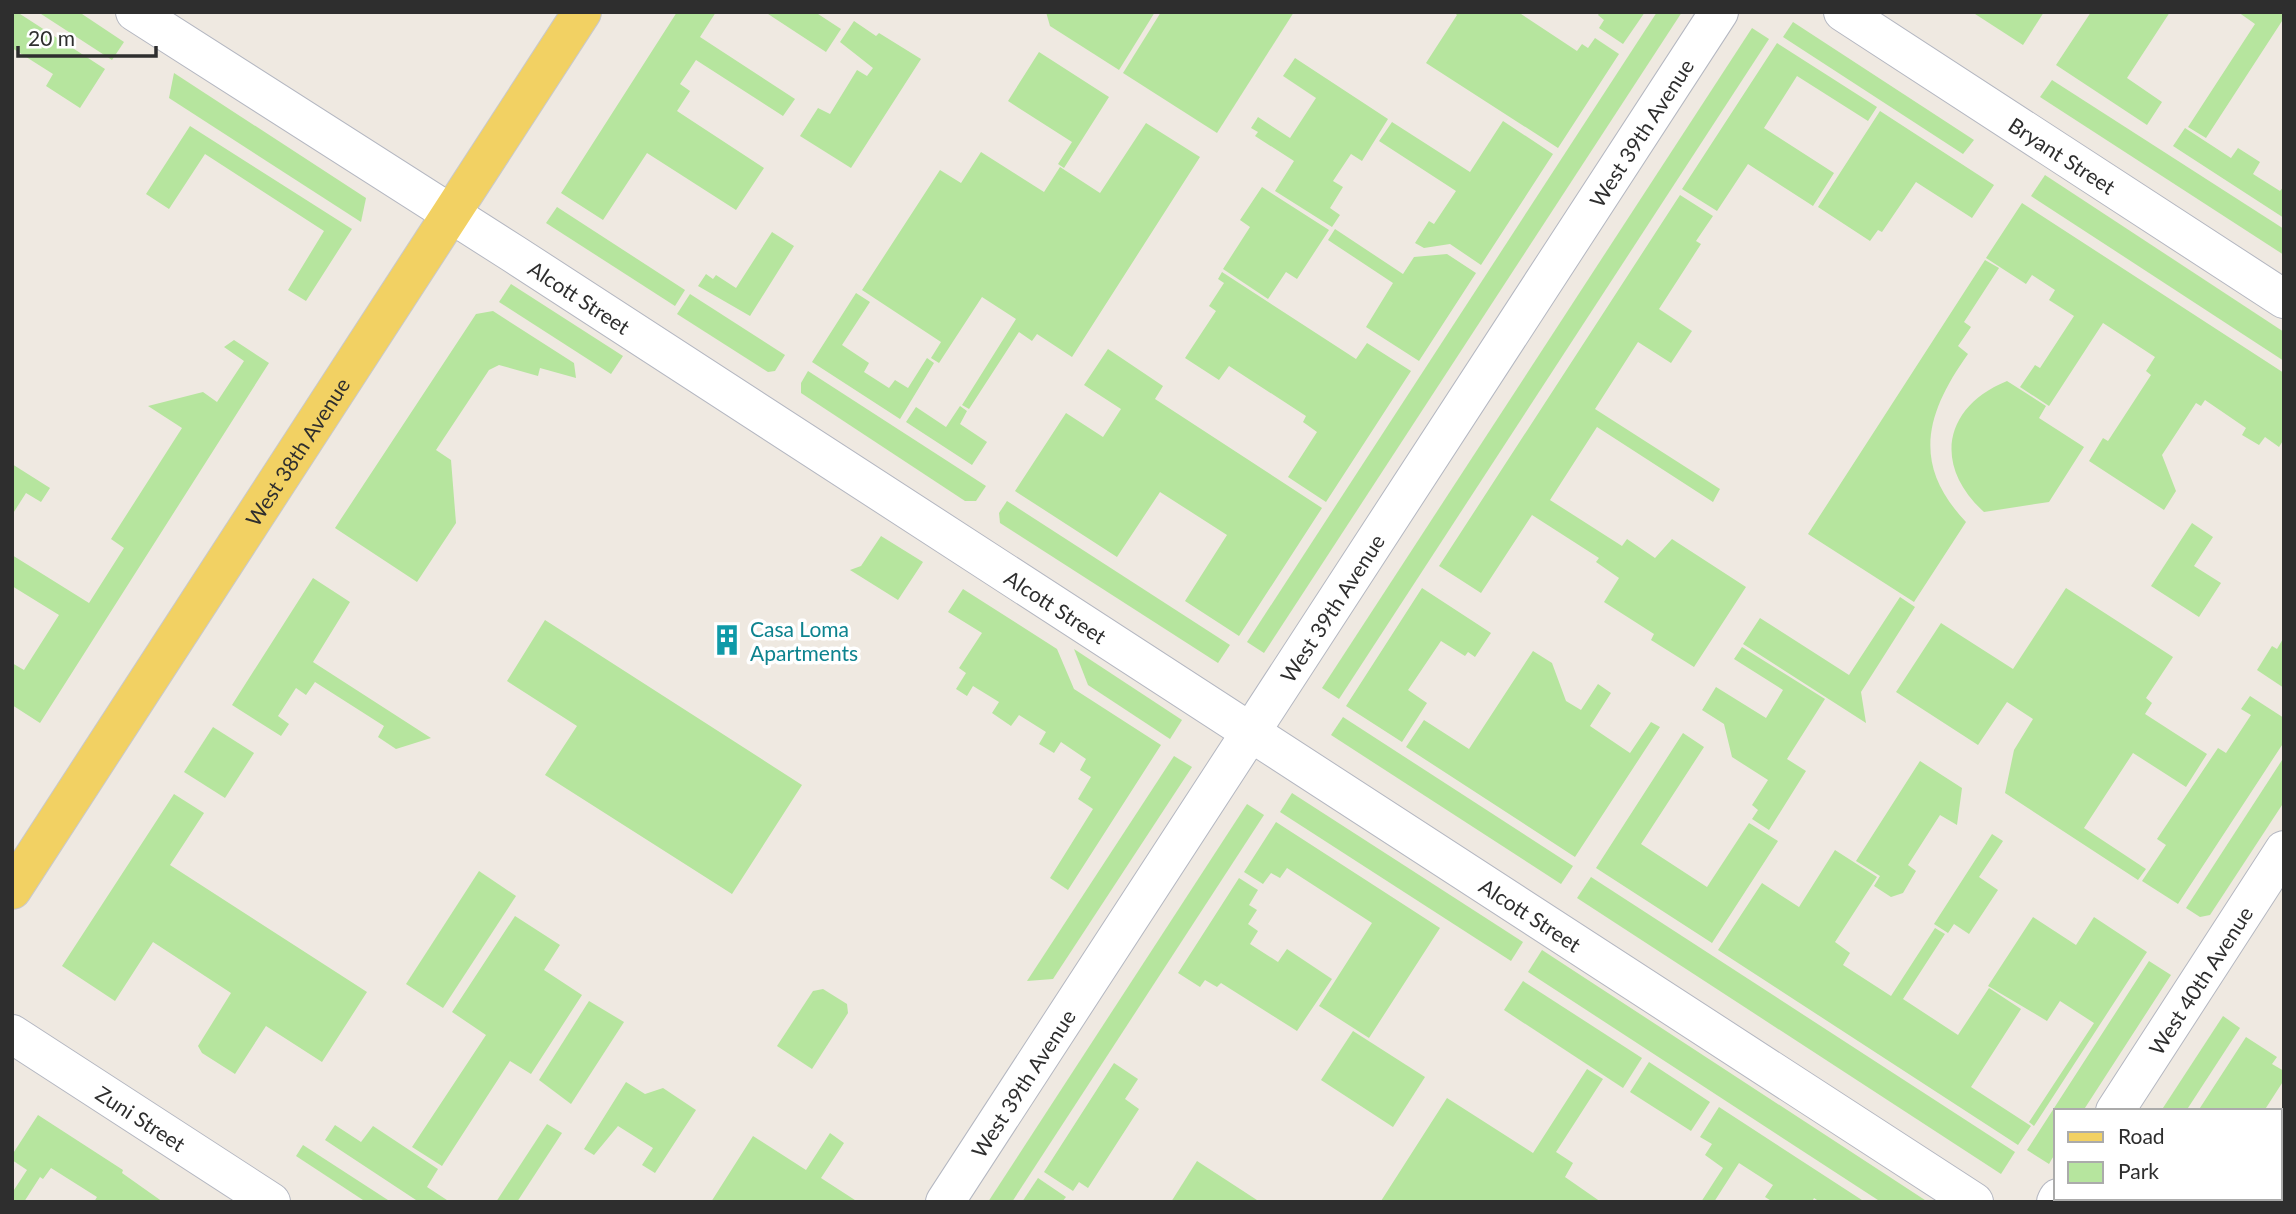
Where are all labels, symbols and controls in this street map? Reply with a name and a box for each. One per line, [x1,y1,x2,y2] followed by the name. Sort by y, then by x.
[18,14,156,58] scale bar
[28,25,75,50] text: 20 m
[1583,54,1698,211] street label: West 39th Avenue
[2005,111,2121,199] street label: Bryant Street
[524,255,635,339] street label: Alcott Street
[240,373,354,530] street label: West 38th Avenue
[1274,529,1389,686] street label: West 39th Avenue
[1001,564,1112,648] street label: Alcott Street
[750,616,858,665] place label: Casa Loma Apartments
[710,623,744,657] building icon: Casa Loma Apartments
[1475,872,1587,956] street label: Alcott Street
[2143,901,2257,1059] street label: West 40th Avenue
[965,1004,1080,1162] street label: West 39th Avenue
[92,1080,191,1156] street label: Zuni Street
[2054,1109,2282,1200] legend
[2118,1123,2165,1148] text: Road
[2118,1158,2159,1183] text: Park

